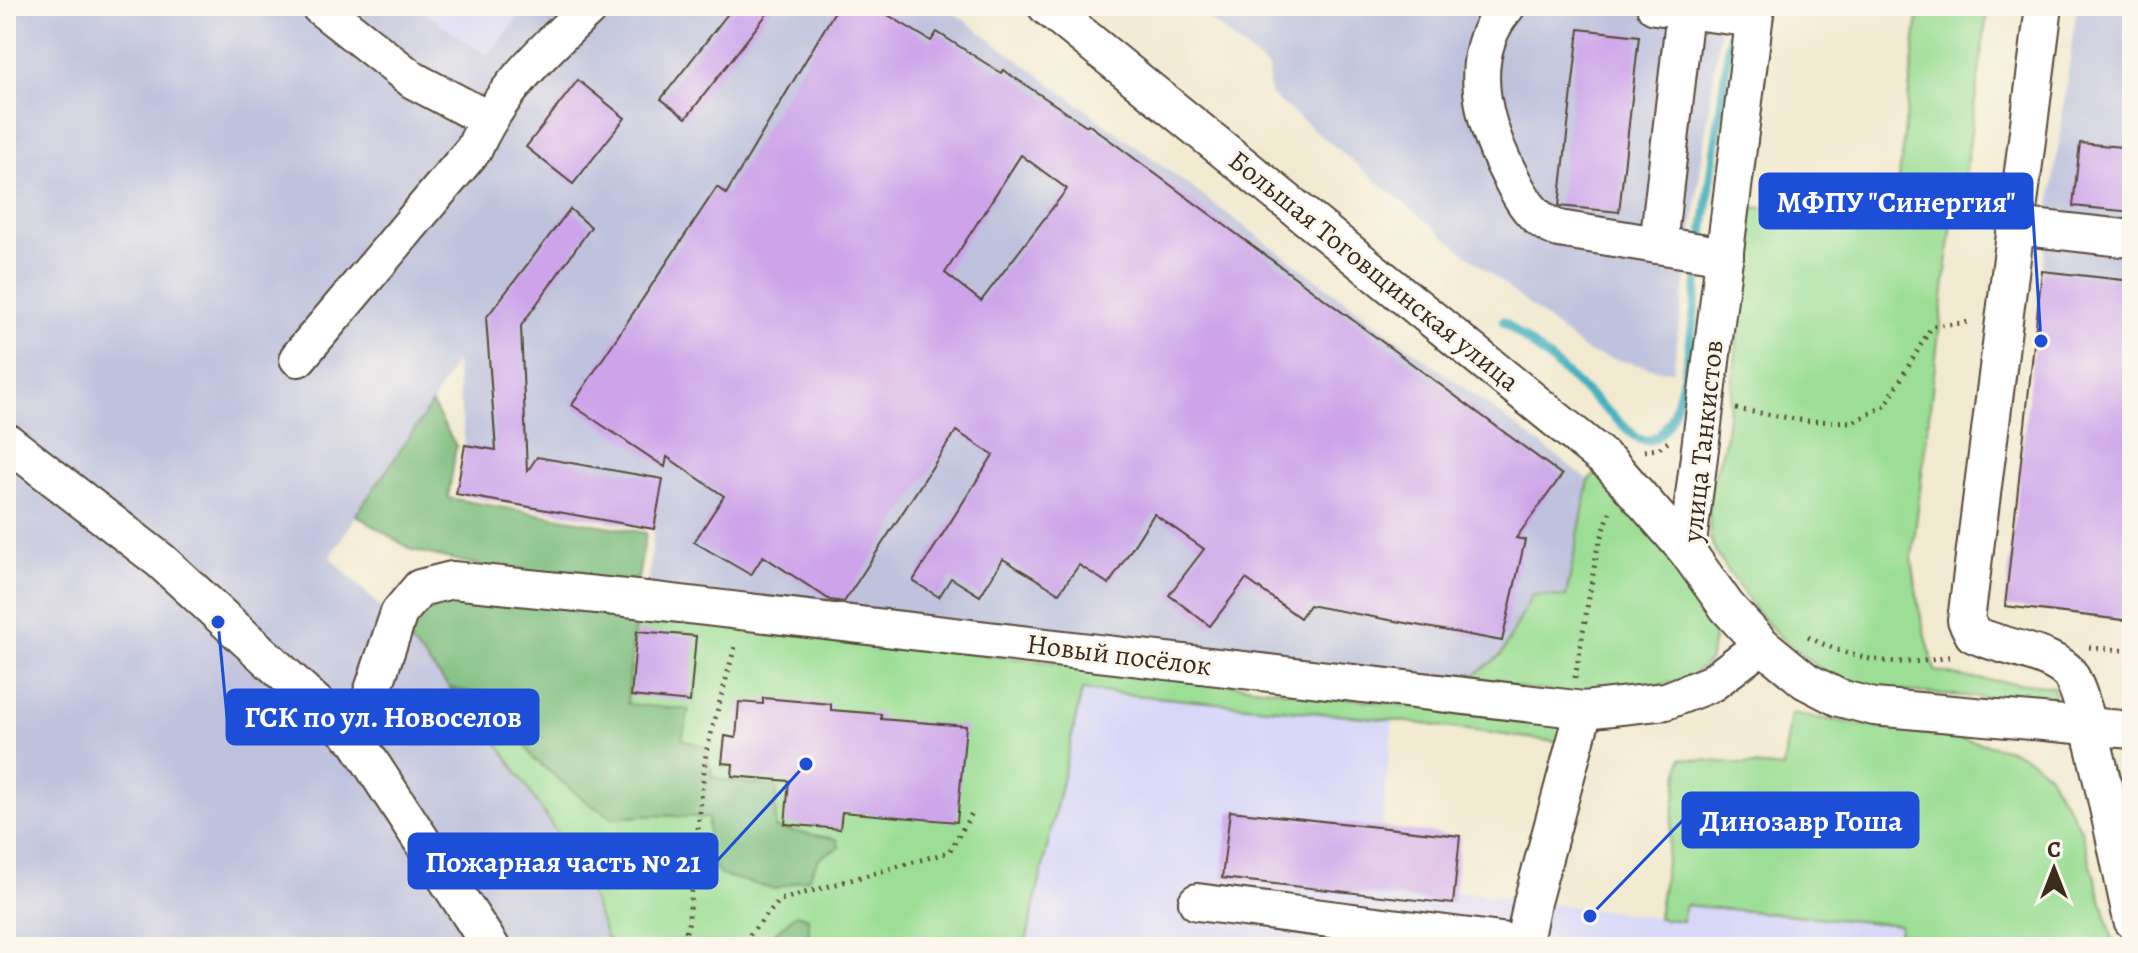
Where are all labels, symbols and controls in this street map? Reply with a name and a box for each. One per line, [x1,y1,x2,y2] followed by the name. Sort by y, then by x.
[1221,142,1527,400] street label: Большая Тоговщинская улица
[1760,174,2032,228] callout: МФПУ "Синергия"
[1776,182,2016,222] text: МФПУ "Синергия"
[1673,338,1733,545] street label: улица Танкистов
[1024,625,1214,685] street label: Новый посёлок
[227,690,538,744] callout: ГСК по ул. Новоселов
[244,697,522,737] text: ГСК по ул. Новоселов
[1683,793,1918,847] callout: Динозавр Гоша
[1700,801,1903,841] text: Динозавр Гоша
[2014,829,2094,909] north arrow
[409,834,717,888] callout: Пожарная часть № 21
[2047,835,2061,865] text: С
[425,842,701,882] text: Пожарная часть № 21

